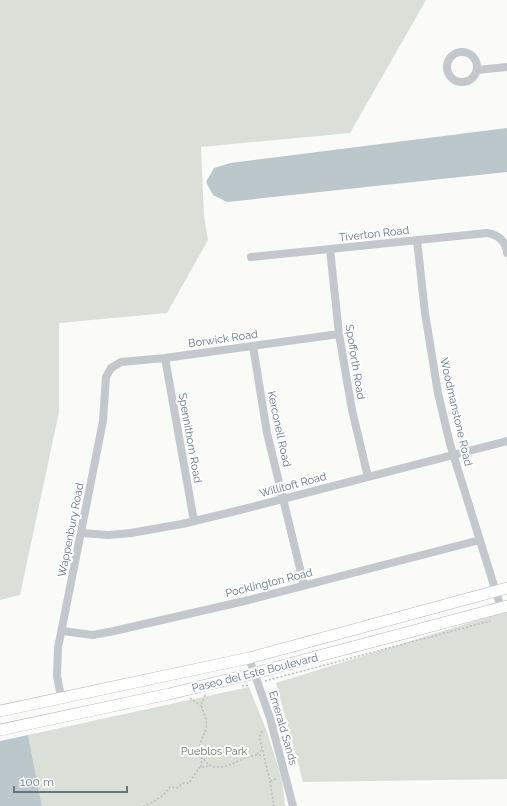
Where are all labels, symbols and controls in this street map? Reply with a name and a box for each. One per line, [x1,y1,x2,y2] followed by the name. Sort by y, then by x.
[338,224,410,244] street label: Tiverton Road
[343,324,367,401] street label: Spofforth Road
[187,328,259,350] street label: Borwick Road
[437,357,475,468] street label: Woodmanstone Road
[265,390,293,468] street label: Kerconell Road
[176,392,204,484] street label: Spennithorn Road
[258,470,328,500] street label: Willitoft Road
[56,482,87,578] street label: Wappenbury Road
[224,566,314,600] street label: Pocklington Road
[191,651,320,695] street label: Paseo del Este Boulevard
[266,689,300,767] street label: Emerald Sands
[181,745,248,758] park label: Pueblos Park
[14,768,127,794] scale bar
[20,775,54,789] text: 100 m

